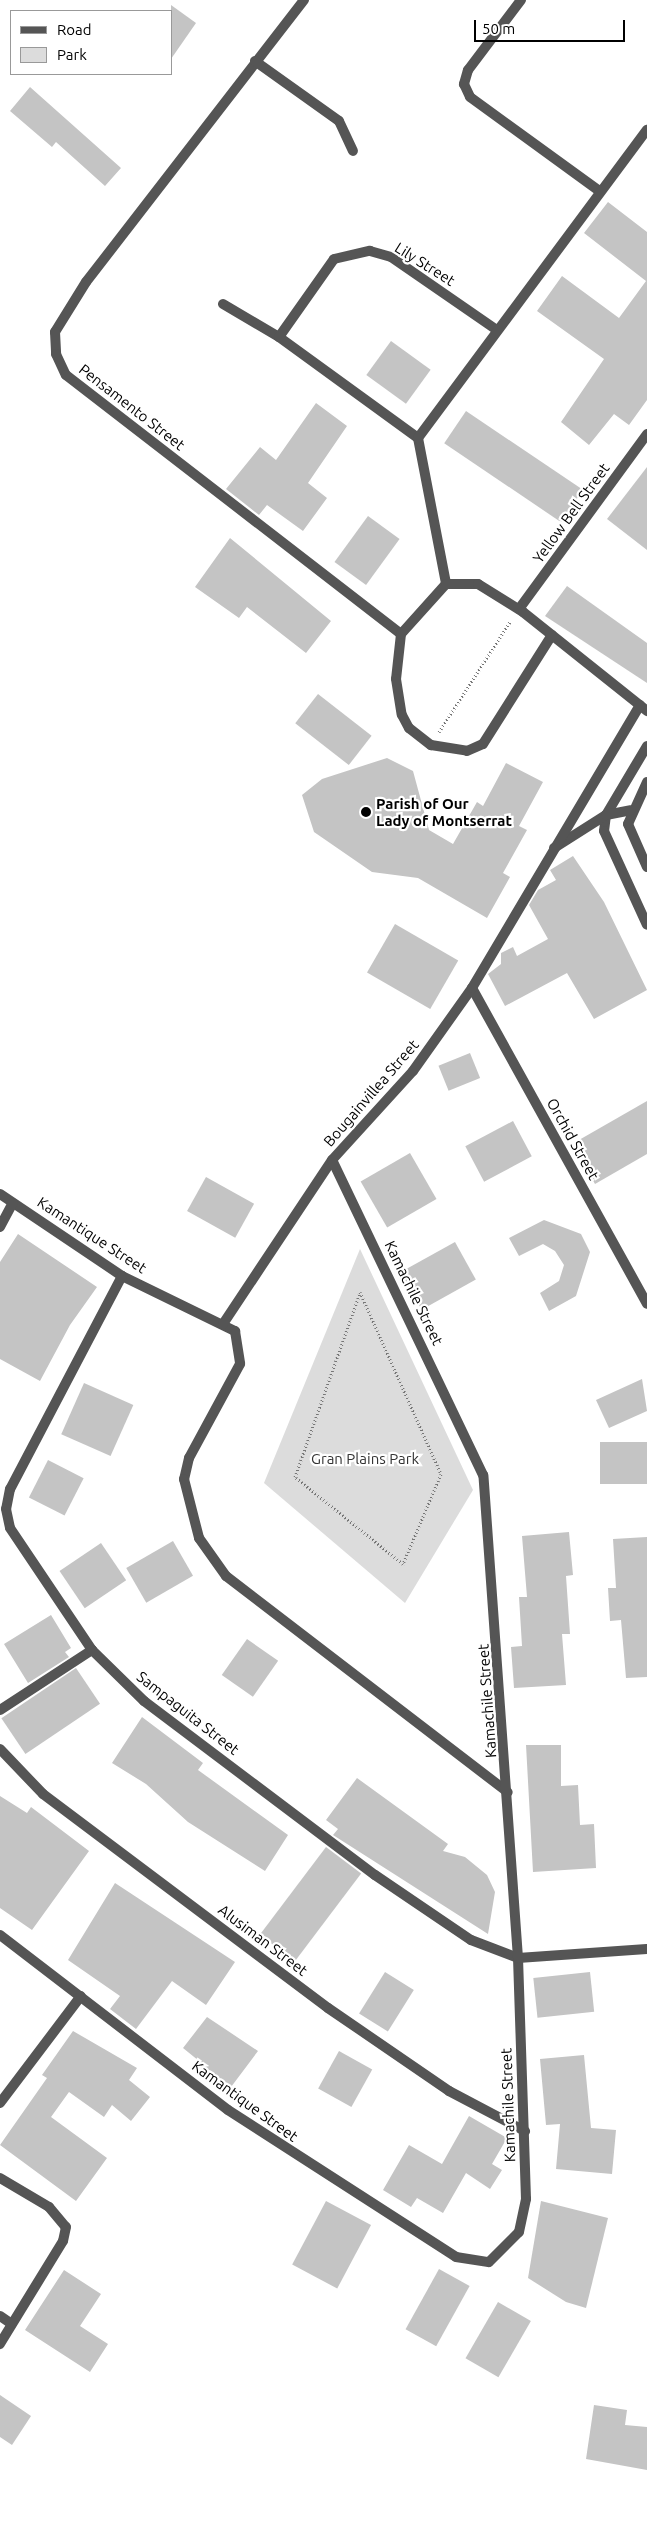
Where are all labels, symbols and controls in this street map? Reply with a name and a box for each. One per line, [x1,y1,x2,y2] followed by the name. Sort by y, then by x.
[10,10,172,75] legend
[477,10,628,42] scale bar
[482,20,515,37] text: 50 m
[57,21,92,38] text: Road
[57,46,87,63] text: Park
[392,238,458,290] street label: Lily Street
[75,360,189,454] street label: Pensamento Street
[529,460,613,566] street label: Yellow Bell Street
[376,794,512,829] place label: Parish of Our Lady of Montserrat
[360,806,372,818] marker: Parish of Our Lady of Montserrat
[320,1036,422,1150] street label: Bougainvillea Street
[543,1095,603,1183] street label: Orchid Street
[34,1193,150,1277] street label: Kamantique Street
[381,1238,447,1348] street label: Kamachile Street
[311,1450,419,1468] park label: Gran Plains Park
[474,1643,500,1759] street label: Kamachile Street
[133,1668,243,1758] street label: Sampaguita Street
[215,1901,311,1979] street label: Alusiman Street
[497,2048,519,2162] street label: Kamachile Street
[189,2057,301,2145] street label: Kamantique Street

